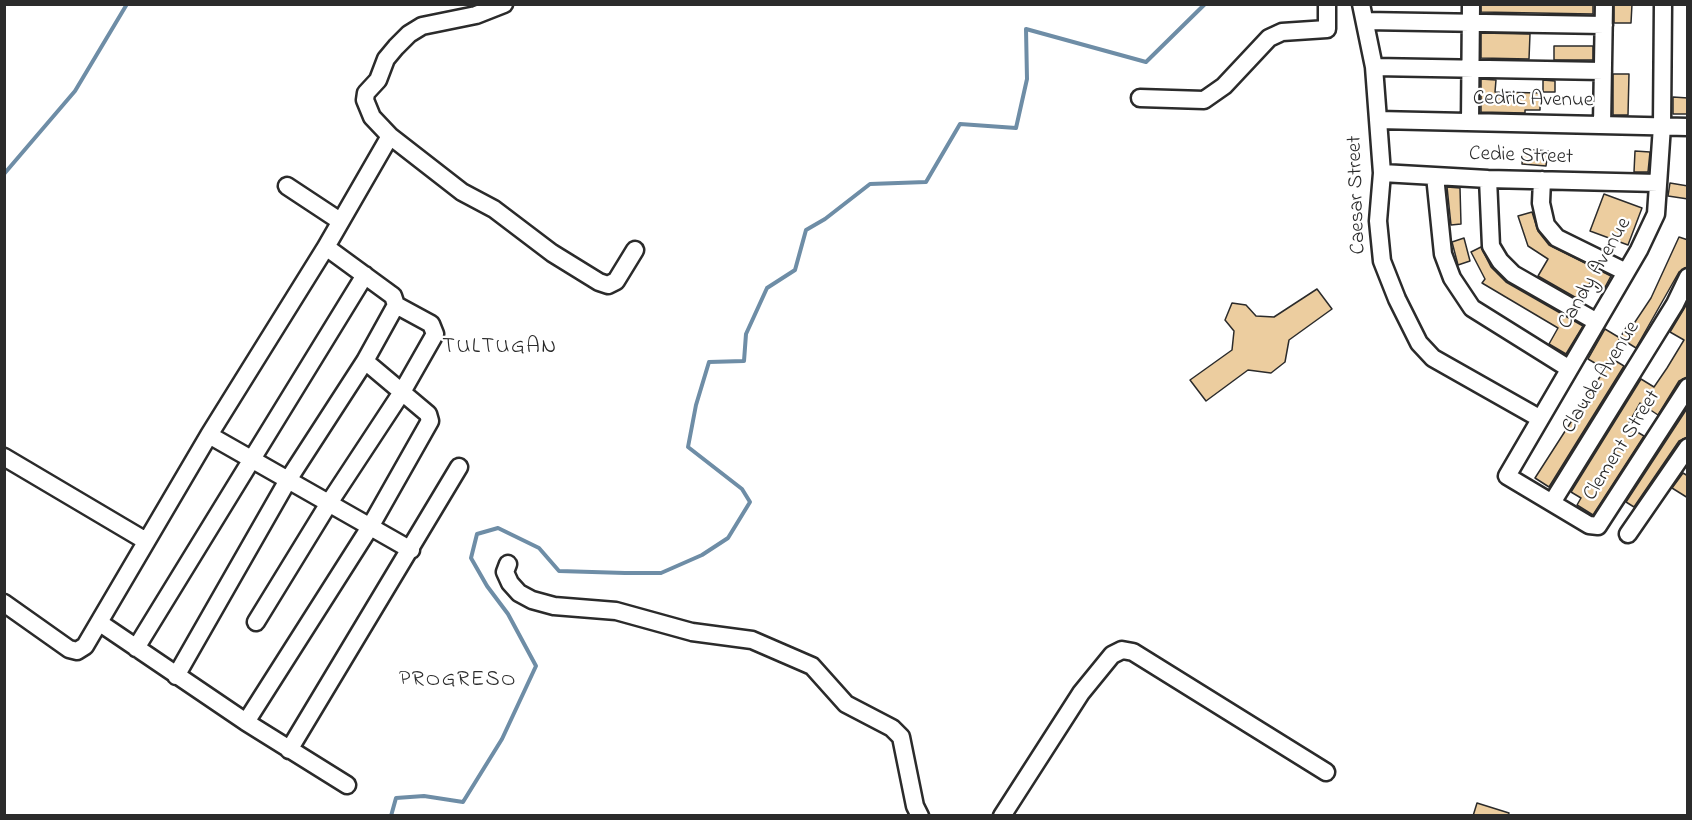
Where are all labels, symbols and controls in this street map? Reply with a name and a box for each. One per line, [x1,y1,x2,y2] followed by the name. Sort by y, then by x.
[1473,87,1593,115] street label: Cedric Avenue
[1343,135,1373,255] street label: Caesar Street
[1469,143,1573,171] street label: Cedie Street
[1554,214,1638,334] street label: Candy Avenue
[1558,317,1646,439] street label: Claude Avenue
[442,335,558,361] district label: TULTUGAN
[1579,386,1667,506] street label: Clement Street
[399,668,517,694] district label: PROGRESO

